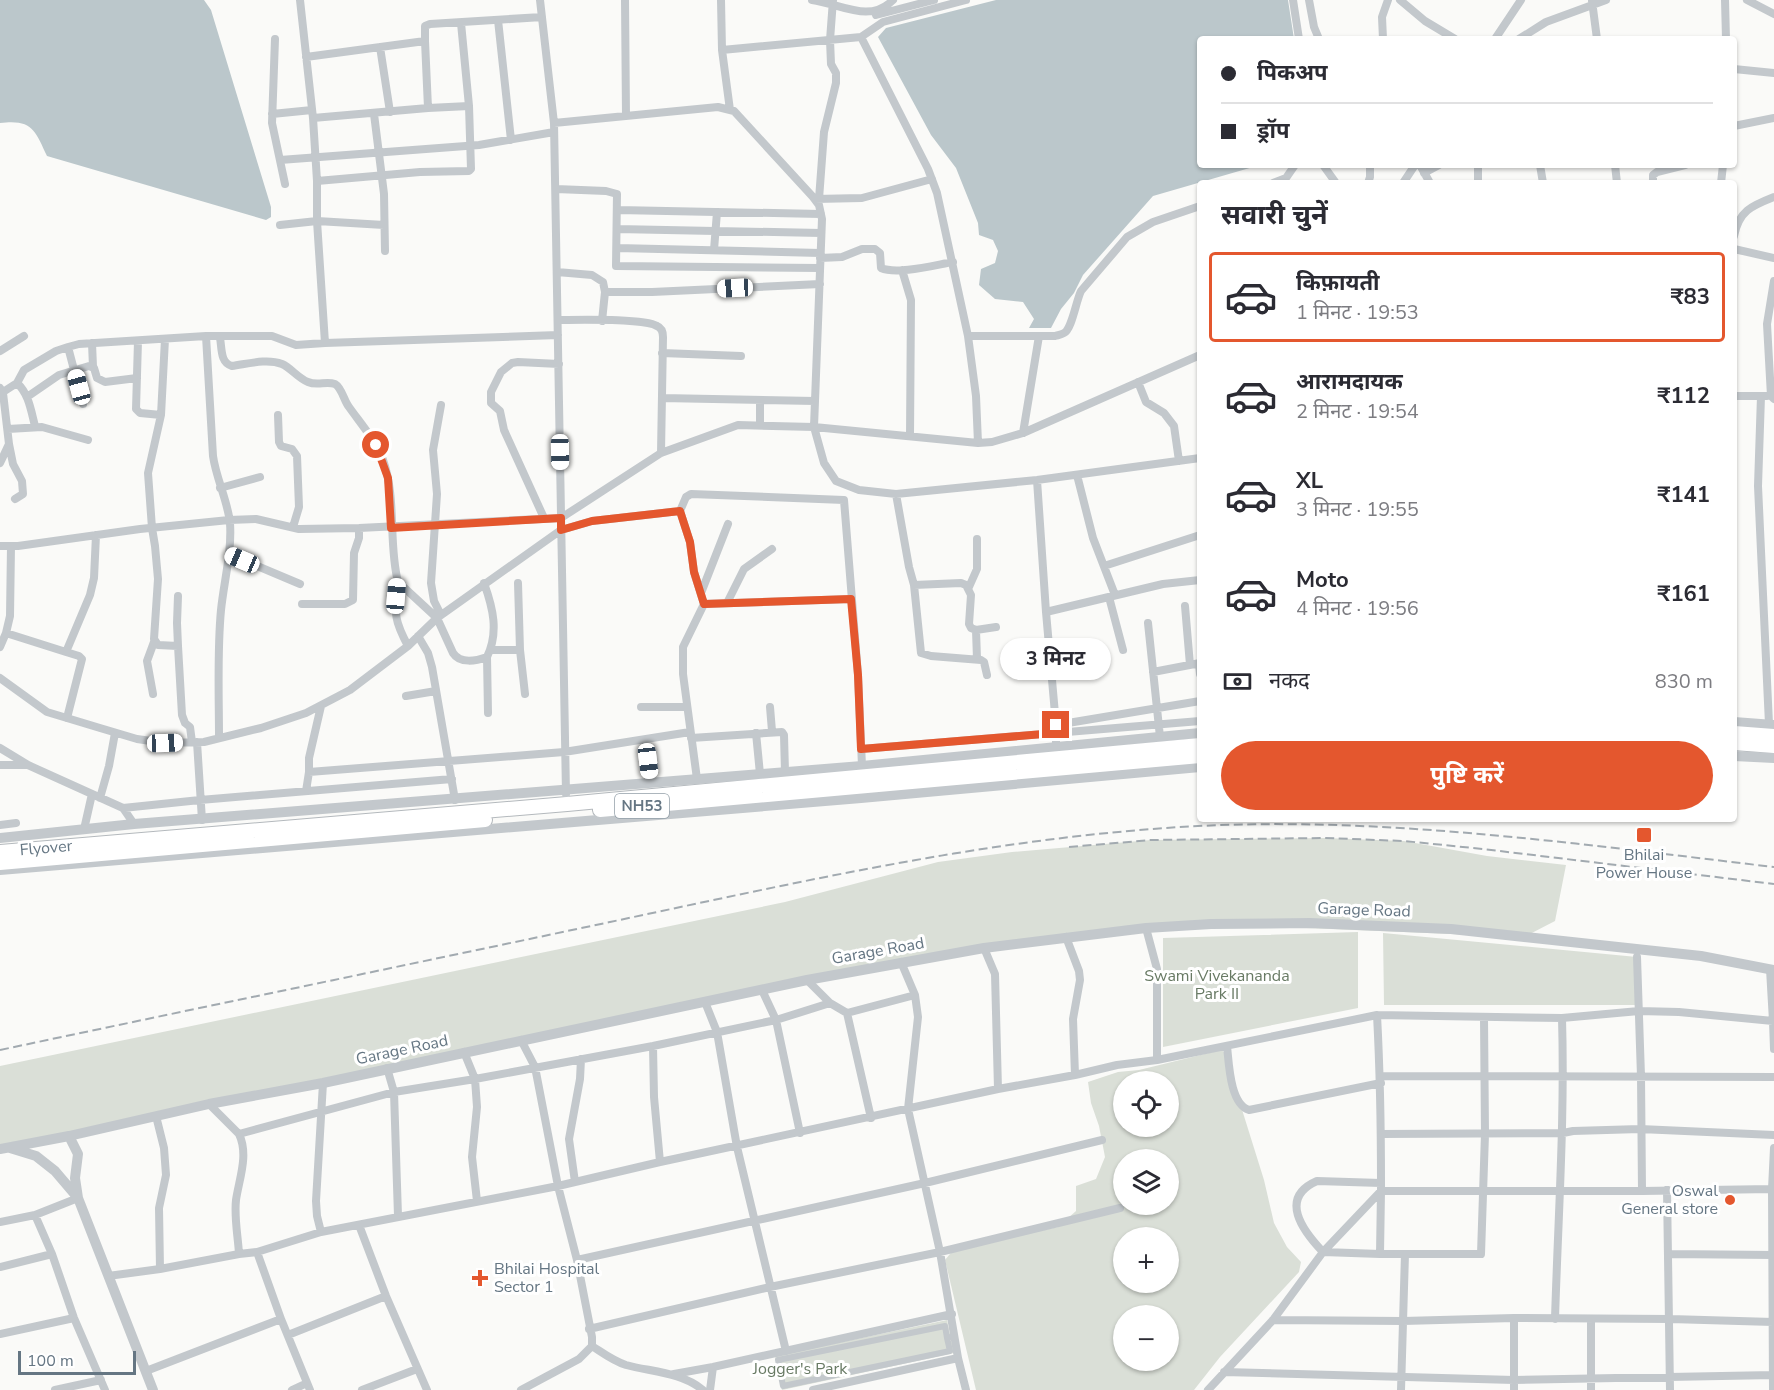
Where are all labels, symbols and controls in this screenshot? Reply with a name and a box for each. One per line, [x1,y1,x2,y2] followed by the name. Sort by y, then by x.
[1257,58,1328,88] text: पिकअप
[1257,116,1290,146] text: ड्रॉप
[1221,197,1328,234] text: सवारी चुनें
[1296,268,1380,298] text: किफ़ायती
[1224,270,1278,324] icon: car
[717,278,753,298] car
[1670,282,1710,312] text: ₹83
[1296,299,1419,326] text: 1 मिनट · 19:53
[66,367,92,407] car
[1296,367,1403,397] text: आरामदायक
[1224,369,1278,423] icon: car
[1657,381,1710,411] text: ₹112
[1296,398,1419,425] text: 2 मिनट · 19:54
[362,431,389,458] route start
[551,434,569,470] car
[1296,466,1323,496] text: XL
[1224,468,1278,522] icon: car
[1657,480,1710,510] text: ₹141
[1296,496,1419,523] text: 3 मिनट · 19:55
[222,545,262,575] car
[1296,565,1349,595] text: Moto
[1224,567,1278,621] icon: car
[385,577,407,615] car
[1657,579,1710,609] text: ₹161
[1296,595,1419,622] text: 4 मिनट · 19:56
[1000,638,1112,680] callout: 3 मिनट
[1026,645,1085,672] text: 3 मिनट
[1221,665,1254,698] icon: cash
[1269,666,1310,696] text: नकद
[1655,668,1713,695] text: 830 m
[1042,711,1069,738] route end
[147,733,183,753] car
[1221,741,1713,810] button: पुष्टि करें
[637,742,659,780] car
[615,794,669,818] road number: NH53
[1635,826,1653,844] marker: Bhilai Power House
[19,835,73,861] street label: Flyover
[1596,844,1692,884] place label: Bhilai Power House
[1317,897,1411,923] street label: Garage Road
[830,932,926,970] street label: Garage Road
[1144,965,1290,1005] park label: Swami Vivekananda Park II
[354,1030,450,1070] street label: Garage Road
[1113,1071,1179,1371] map controls
[1113,1071,1179,1137] button: locate
[1113,1149,1179,1215] button: layers
[1621,1180,1718,1220] place label: Oswal General store
[1723,1193,1737,1207] marker: Oswal General store
[1113,1227,1179,1293] button: +
[494,1258,600,1298] place label: Bhilai Hospital Sector 1
[471,1269,489,1287] marker: Bhilai Hospital Sector 1
[1113,1305,1179,1371] button: −
[18,1348,136,1376] scale bar
[27,1350,74,1372] text: 100 m
[752,1358,848,1380] park label: Jogger's Park

